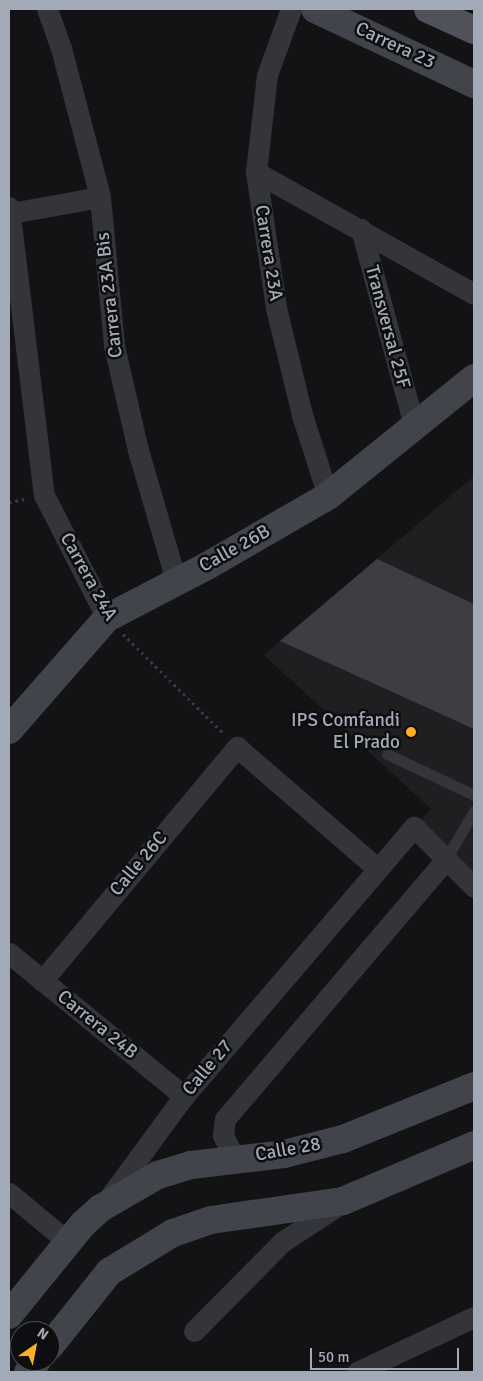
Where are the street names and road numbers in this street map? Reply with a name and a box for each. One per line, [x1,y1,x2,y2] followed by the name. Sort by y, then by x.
[352,18,438,74] street label: Carrera 23
[249,203,287,303] street label: Carrera 23A
[92,231,128,359] street label: Carrera 23A Bis
[360,263,414,391] street label: Transversal 25F
[196,520,274,578] street label: Calle 26B
[55,529,121,625] street label: Carrera 24A
[105,827,173,901] street label: Calle 26C
[52,986,142,1064] street label: Carrera 24B
[178,1035,238,1101] street label: Calle 27
[254,1133,322,1167] street label: Calle 28

